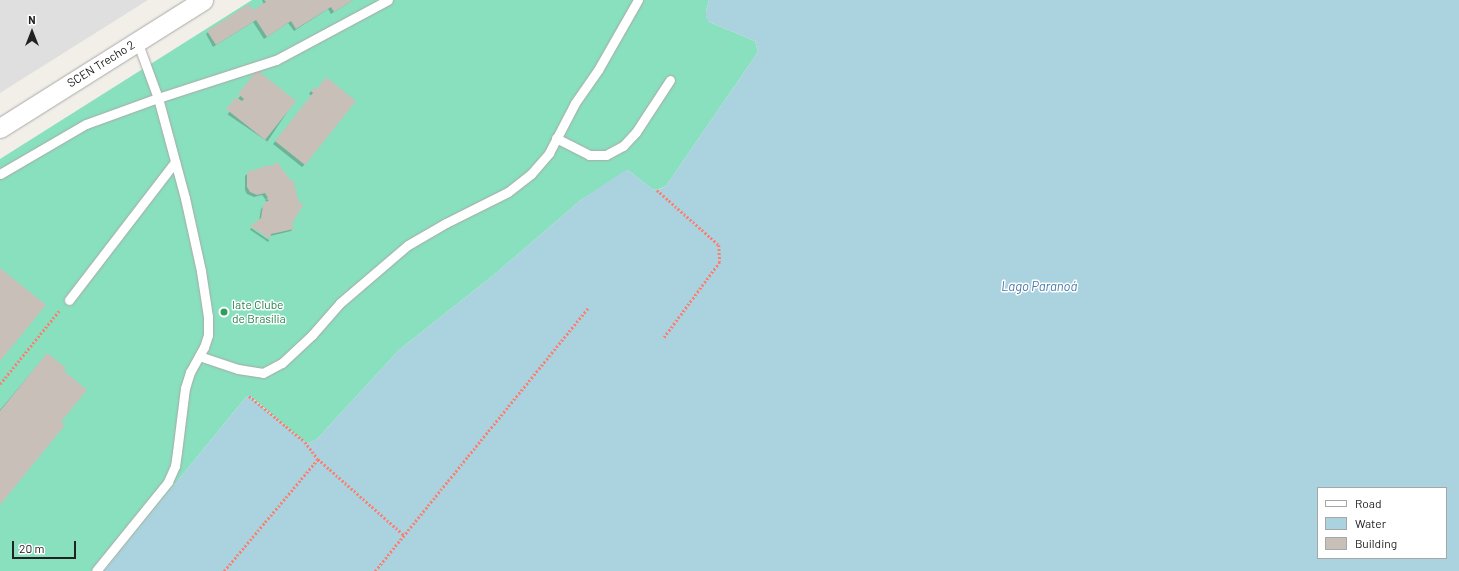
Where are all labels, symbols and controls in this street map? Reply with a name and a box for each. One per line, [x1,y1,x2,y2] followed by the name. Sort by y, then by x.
[12,12,52,52] north arrow
[28,13,36,26] text: N
[65,38,137,90] street label: SCEN Trecho 2
[1001,278,1077,294] water label: Lago Paranoá
[232,298,286,326] place label: Iate Clube de Brasília
[219,307,229,317] marker: Iate Clube de Brasília
[1317,487,1447,559] legend
[1355,496,1382,510] text: Road
[1355,516,1386,530] text: Water
[14,533,78,559] scale bar
[1355,536,1397,550] text: Building
[19,541,45,555] text: 20 m

